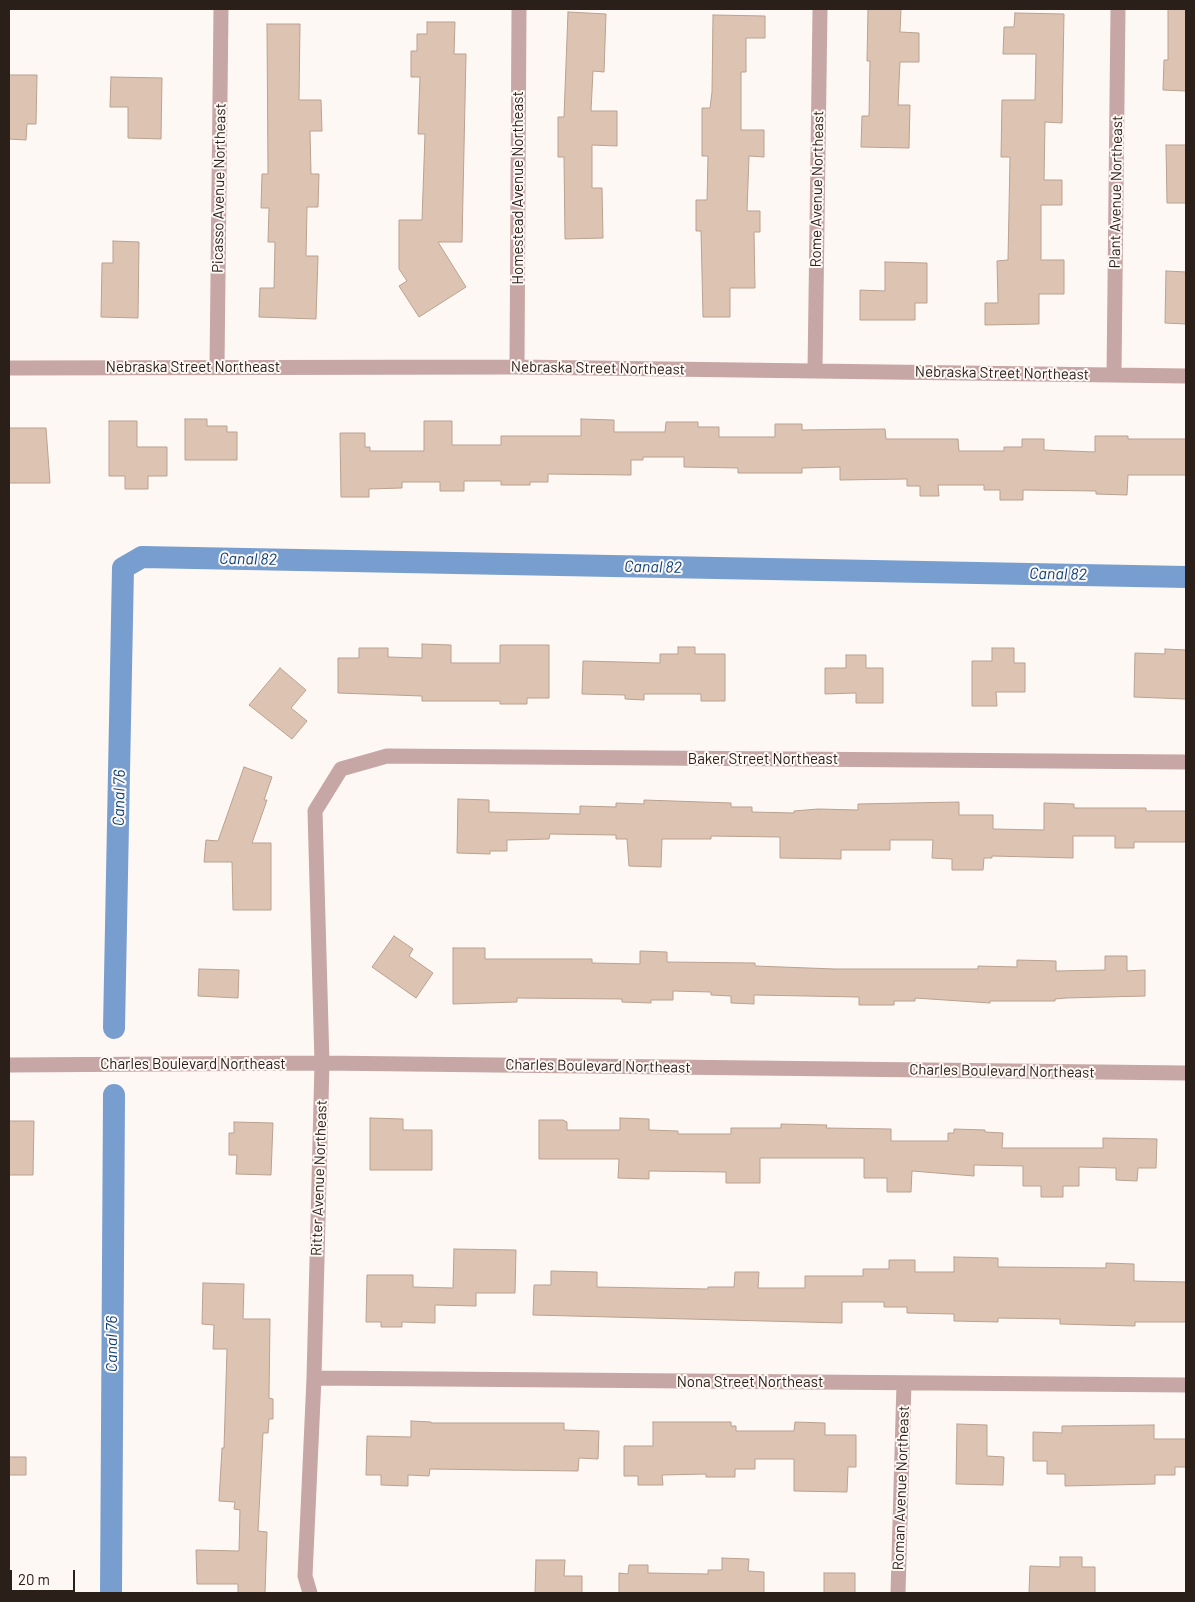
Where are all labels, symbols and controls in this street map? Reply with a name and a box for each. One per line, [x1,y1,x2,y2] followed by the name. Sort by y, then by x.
[509,91,527,285] street label: Homestead Avenue Northeast
[209,103,229,273] street label: Picasso Avenue Northeast
[807,110,827,268] street label: Rome Avenue Northeast
[1106,115,1126,269] street label: Plant Avenue Northeast
[511,357,685,379] street label: Nebraska Street Northeast
[106,358,280,376] street label: Nebraska Street Northeast
[915,362,1089,384] street label: Nebraska Street Northeast
[219,549,277,569] water label: Canal 82
[624,557,682,577] water label: Canal 82
[1029,564,1087,584] water label: Canal 82
[688,750,838,768] street label: Baker Street Northeast
[109,770,129,826] water label: Canal 76
[100,1055,286,1073] street label: Charles Boulevard Northeast
[505,1055,691,1077] street label: Charles Boulevard Northeast
[909,1060,1095,1082] street label: Charles Boulevard Northeast
[307,1099,331,1257] street label: Ritter Avenue Northeast
[102,1316,122,1372] water label: Canal 76
[677,1373,823,1391] street label: Nona Street Northeast
[889,1405,913,1571] street label: Roman Avenue Northeast
[12,1560,78,1592] scale bar
[18,1570,50,1588] text: 20 m

